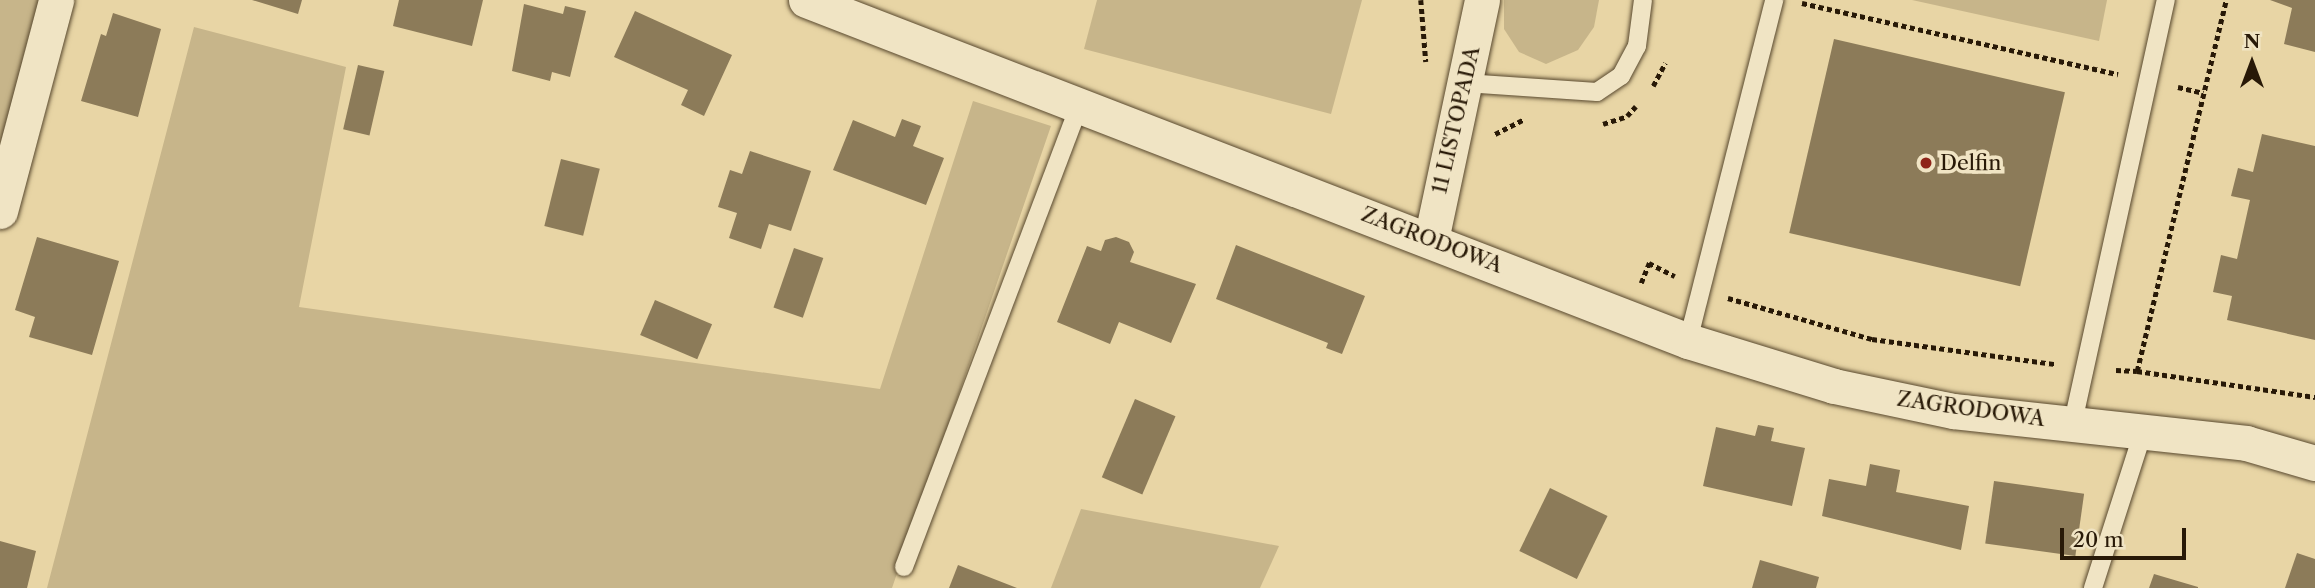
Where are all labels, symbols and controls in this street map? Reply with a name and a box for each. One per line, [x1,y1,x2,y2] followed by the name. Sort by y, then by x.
[2217,28,2287,98] north arrow
[2244,30,2260,53] text: N
[1427,44,1485,196] street label: 11 LISTOPADA
[1940,150,2001,176] place label: Delfin
[1918,155,1934,171] marker: Delfin
[1358,202,1506,278] street label: ZAGRODOWA
[1895,386,2047,432] street label: ZAGRODOWA
[2063,514,2189,558] scale bar
[2073,527,2124,552] text: 20 m

